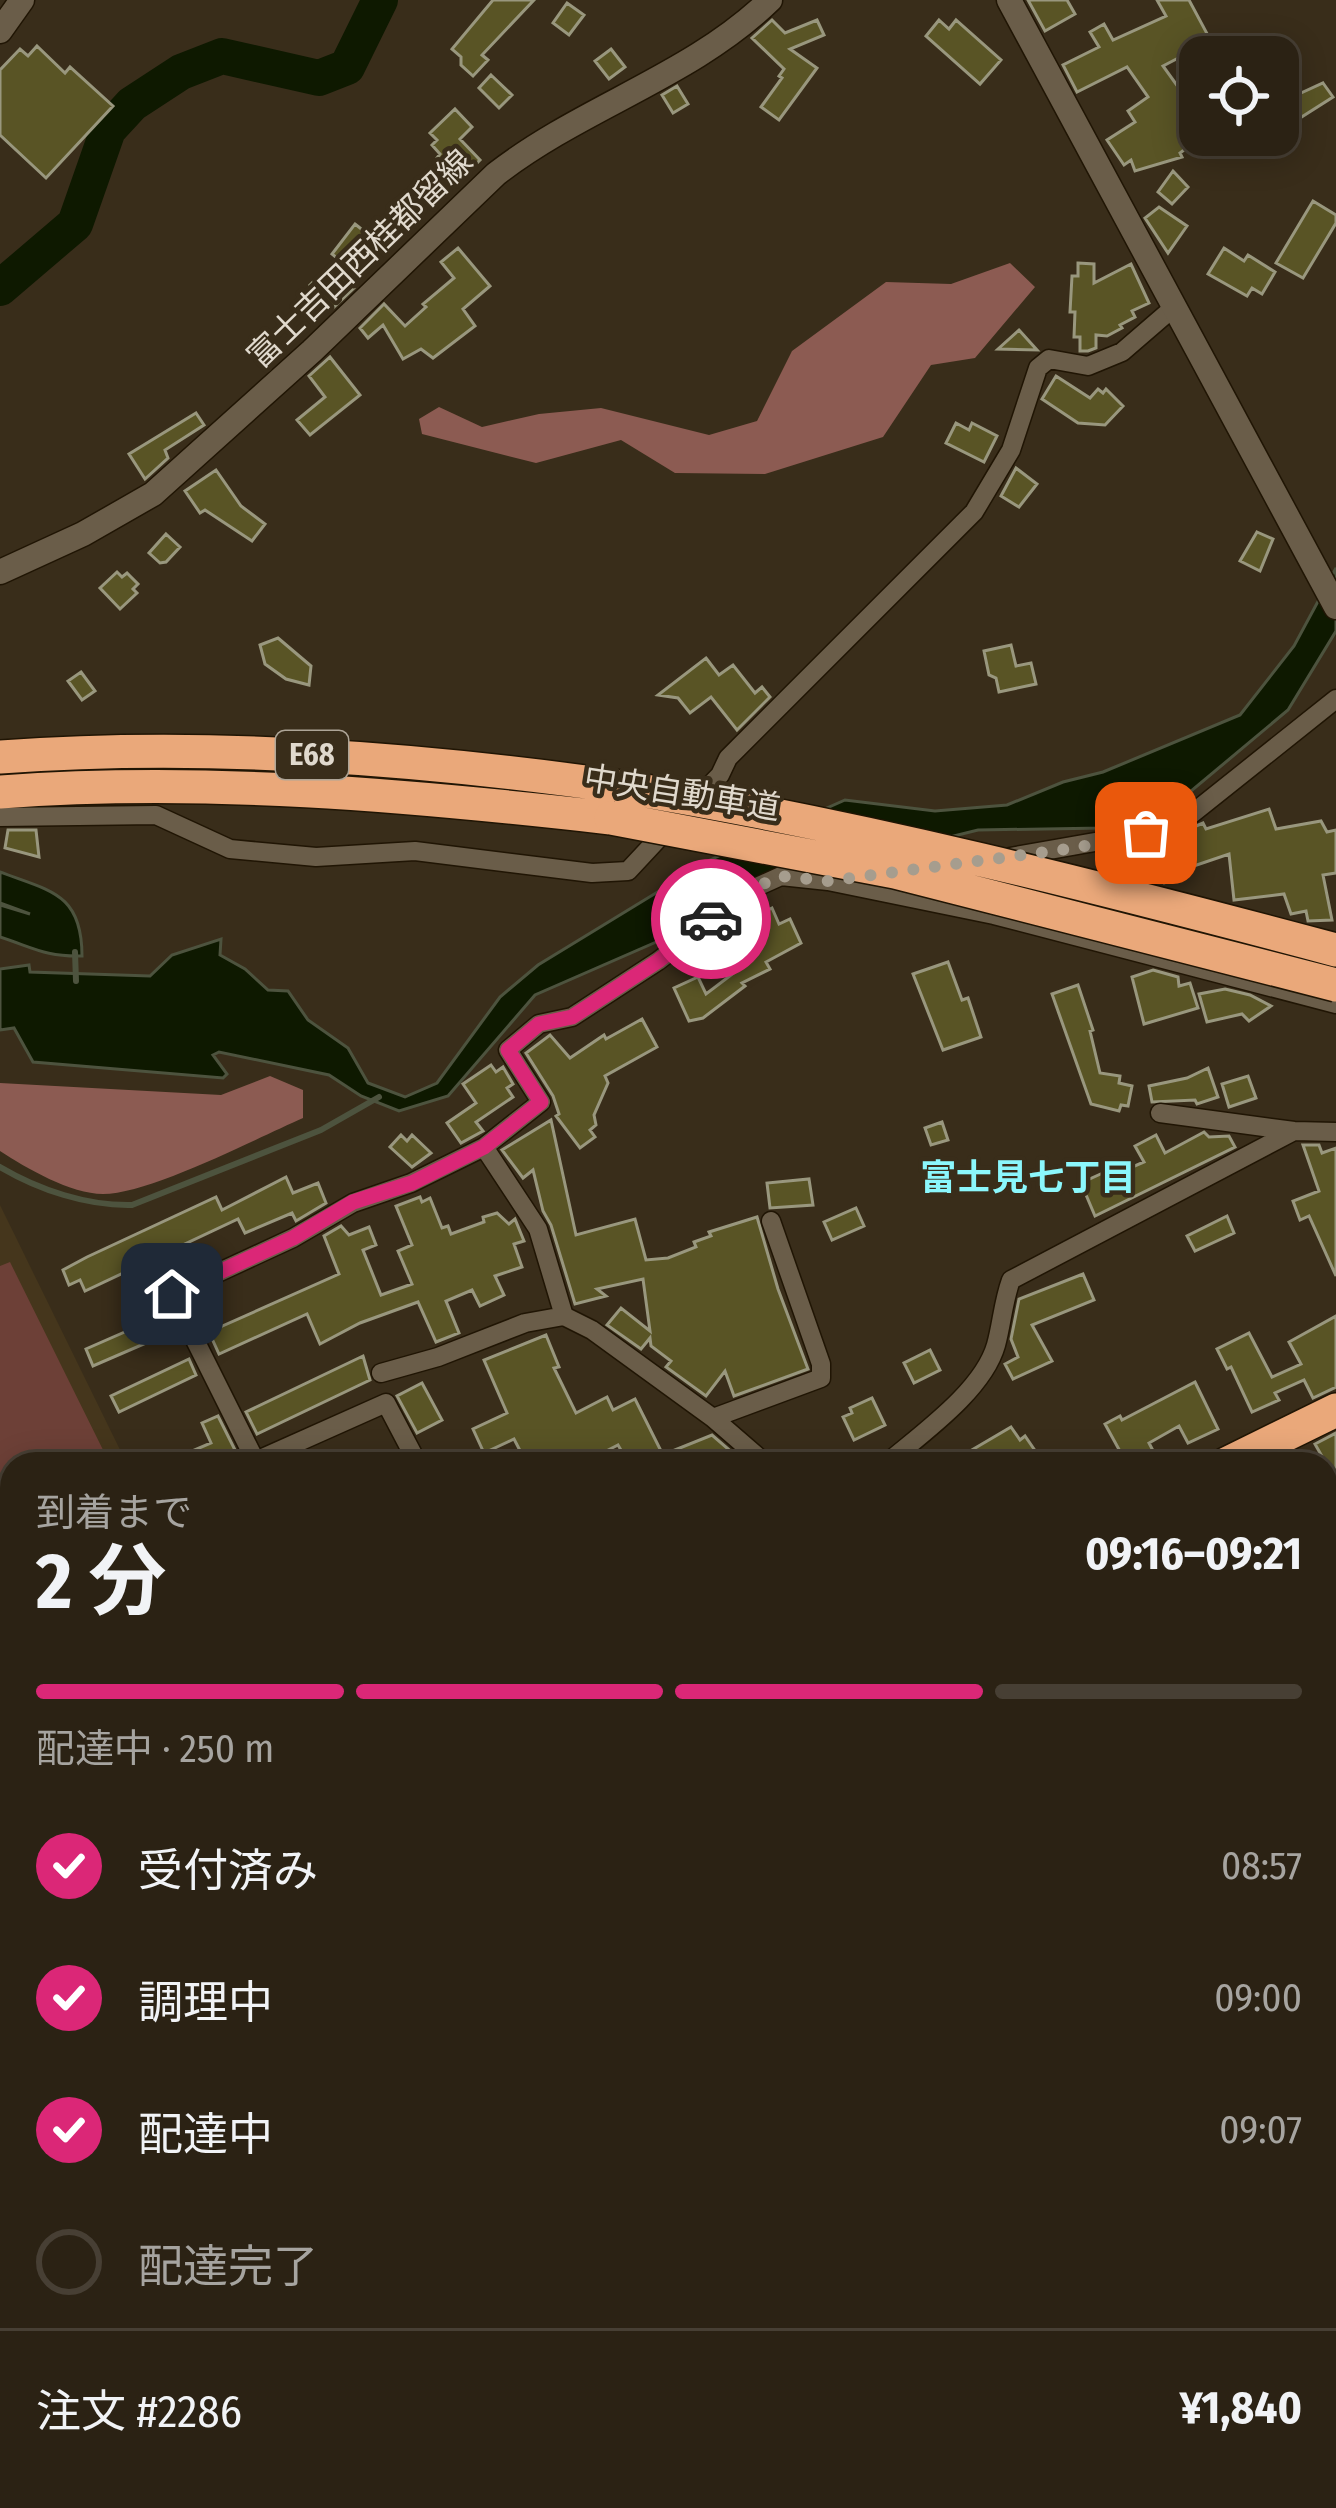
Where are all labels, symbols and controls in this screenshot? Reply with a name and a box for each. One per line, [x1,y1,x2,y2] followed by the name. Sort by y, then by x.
[1179,36,1299,156] map controls
[1179,36,1299,156] button: locate
[239,141,481,377] street label: 富士吉田西桂都留線
[276,731,348,779] road number: E68
[581,758,783,828] street label: 中央自動車道
[1095,782,1197,884] pin
[1113,800,1179,866] icon: bag
[651,859,771,979] courier
[678,886,744,952] icon: car
[920,1156,1136,1200] district label: 富士見七丁目
[121,1243,223,1345] pin
[139,1261,205,1327] icon: home
[36,1490,192,1536] text: 到着まで
[1085,1527,1302,1581] text: 09:16–09:21
[36,1535,166,1629] text: 2 分
[36,1726,274,1772] text: 配達中 · 250 m
[36,1833,102,1899] icon: check
[1221,1843,1302,1889] text: 08:57
[138,1844,318,1898] text: 受付済み
[36,1965,102,2031] icon: check
[1214,1975,1302,2021] text: 09:00
[138,1976,273,2030] text: 調理中
[36,2097,102,2163] icon: check
[1219,2107,1302,2153] text: 09:07
[138,2108,273,2162] text: 配達中
[138,2240,318,2294] text: 配達完了
[1179,2381,1302,2435] text: ¥1,840
[36,2385,242,2439] text: 注文 #2286

